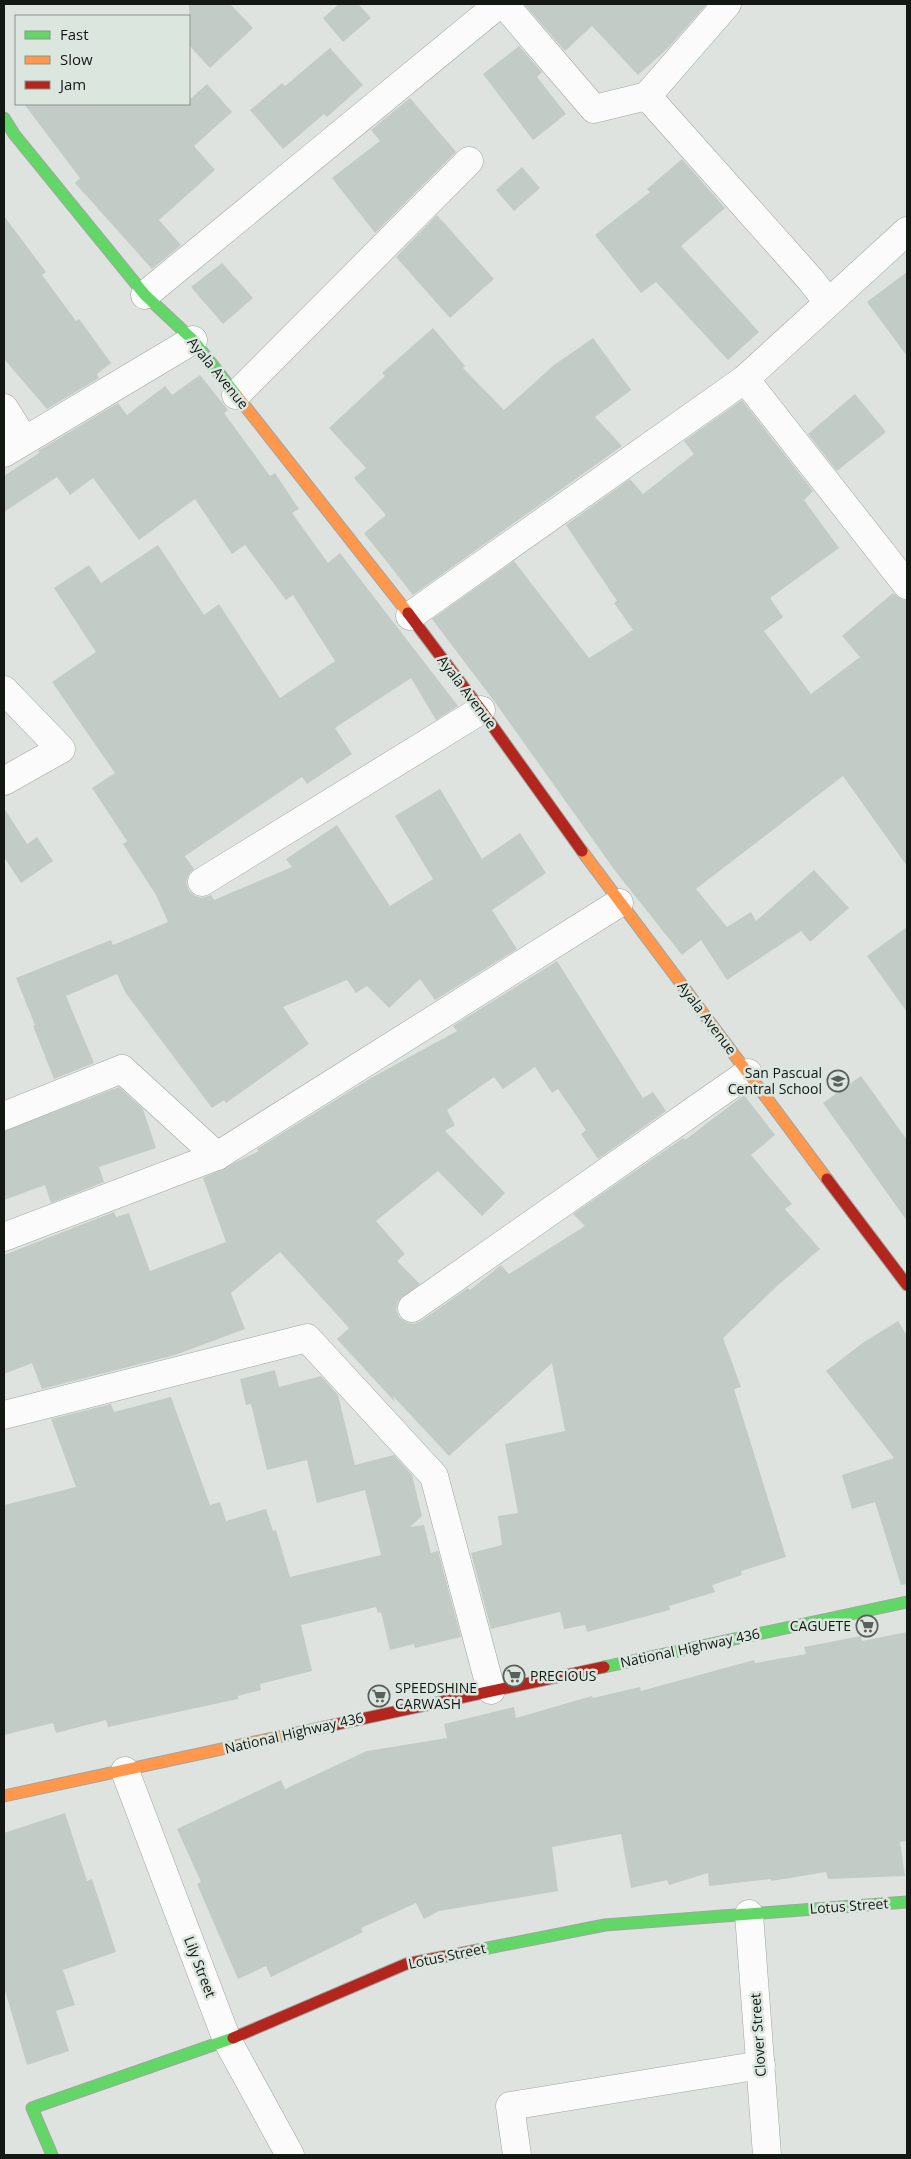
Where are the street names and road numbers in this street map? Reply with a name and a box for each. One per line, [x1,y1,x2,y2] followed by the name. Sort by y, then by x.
[184,333,253,413] street label: Ayala Avenue
[434,651,501,732] street label: Ayala Avenue
[674,977,741,1058] street label: Ayala Avenue
[618,1623,761,1672] street label: National Highway 436
[223,1707,365,1758] street label: National Highway 436
[809,1893,889,1918] street label: Lotus Street
[180,1933,221,2000] street label: Lily Street
[406,1938,487,1973] street label: Lotus Street
[745,1992,770,2078] street label: Clover Street

